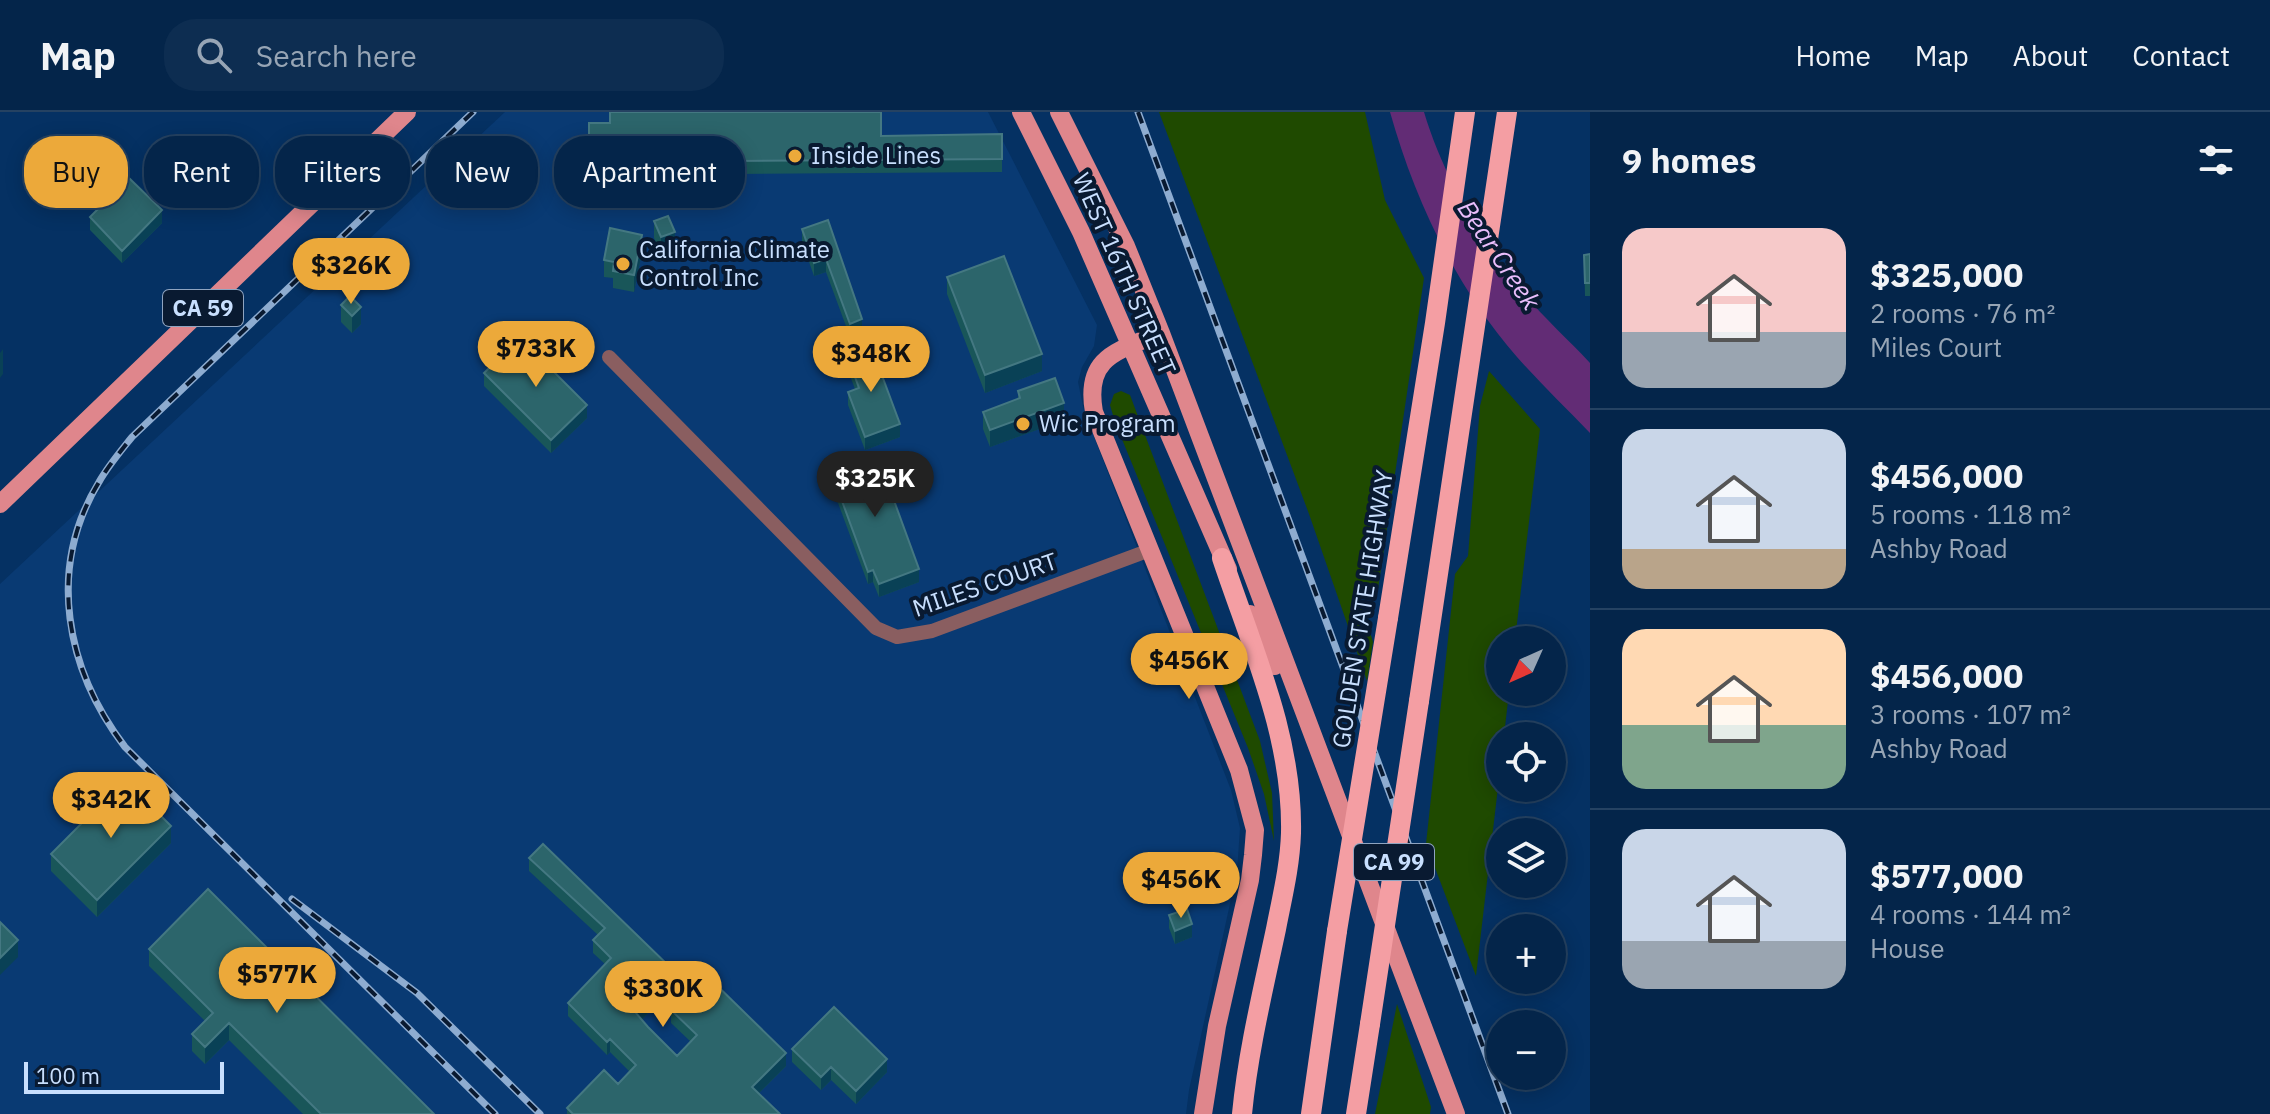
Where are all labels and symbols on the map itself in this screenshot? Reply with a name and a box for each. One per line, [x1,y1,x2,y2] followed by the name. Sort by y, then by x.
[811,139,941,171] place label: Inside Lines
[786,147,804,165] marker: Inside Lines
[1066,168,1184,380] street label: WEST 16TH STREET
[1451,193,1549,316] water label: Bear Creek
[639,233,830,293] place label: California Climate Control Inc
[295,238,407,306] pin: $326K
[614,255,632,273] marker: California Climate Control Inc
[163,290,243,326] road number: CA 59
[480,321,592,389] pin: $733K
[815,326,927,394] pin: $348K
[1039,407,1176,439] place label: Wic Program
[1014,415,1032,433] marker: Wic Program
[819,451,931,519] pin: $325K
[1324,467,1400,750] street label: GOLDEN STATE HIGHWAY
[908,544,1062,624] street label: MILES COURT
[1486,626,1566,706] north arrow
[1133,633,1245,701] pin: $456K
[55,772,167,840] pin: $342K
[1354,844,1434,880] road number: CA 99
[1125,852,1237,920] pin: $456K
[221,947,333,1015] pin: $577K
[607,961,719,1029] pin: $330K
[24,1058,224,1094] scale bar

